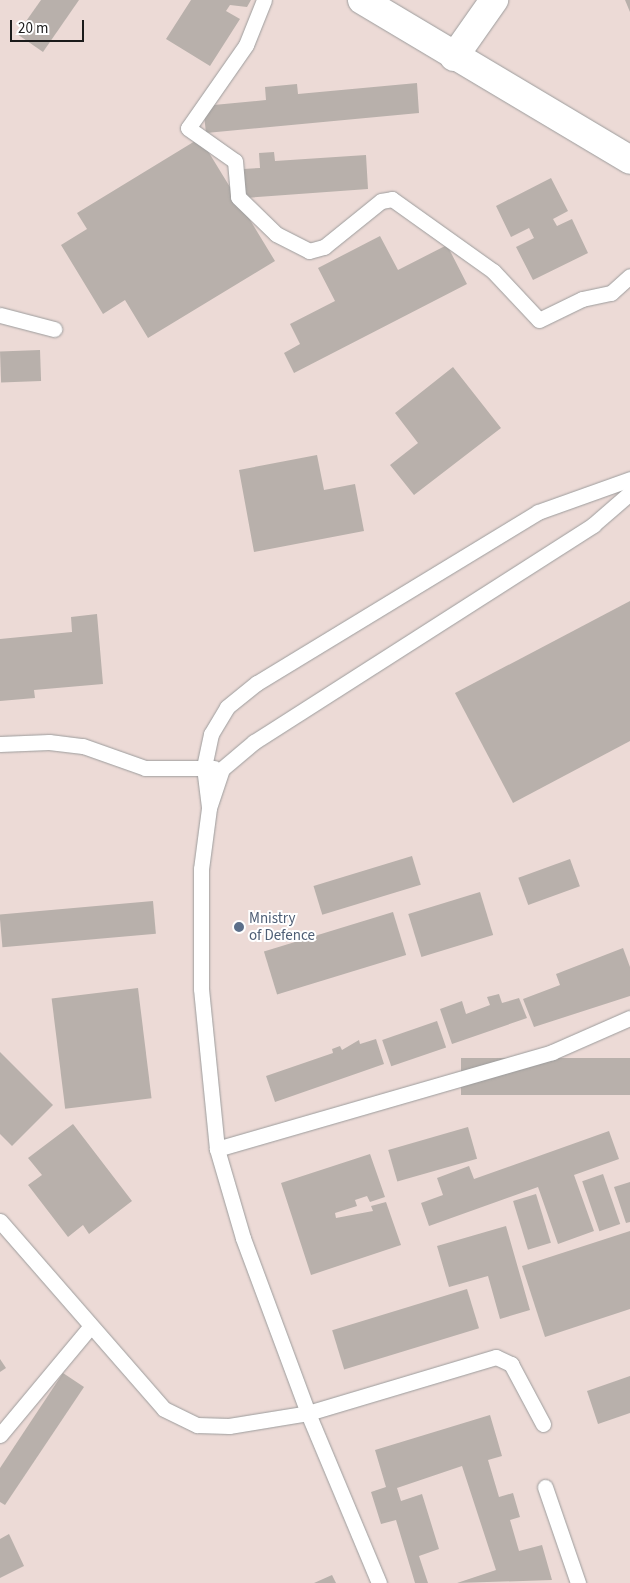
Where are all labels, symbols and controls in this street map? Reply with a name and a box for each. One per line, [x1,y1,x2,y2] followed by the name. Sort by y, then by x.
[12,10,86,42] scale bar
[18,18,48,39] text: 20 m
[249,909,315,944] place label: Mnistry of Defence
[233,921,245,933] marker: Mnistry of Defence

